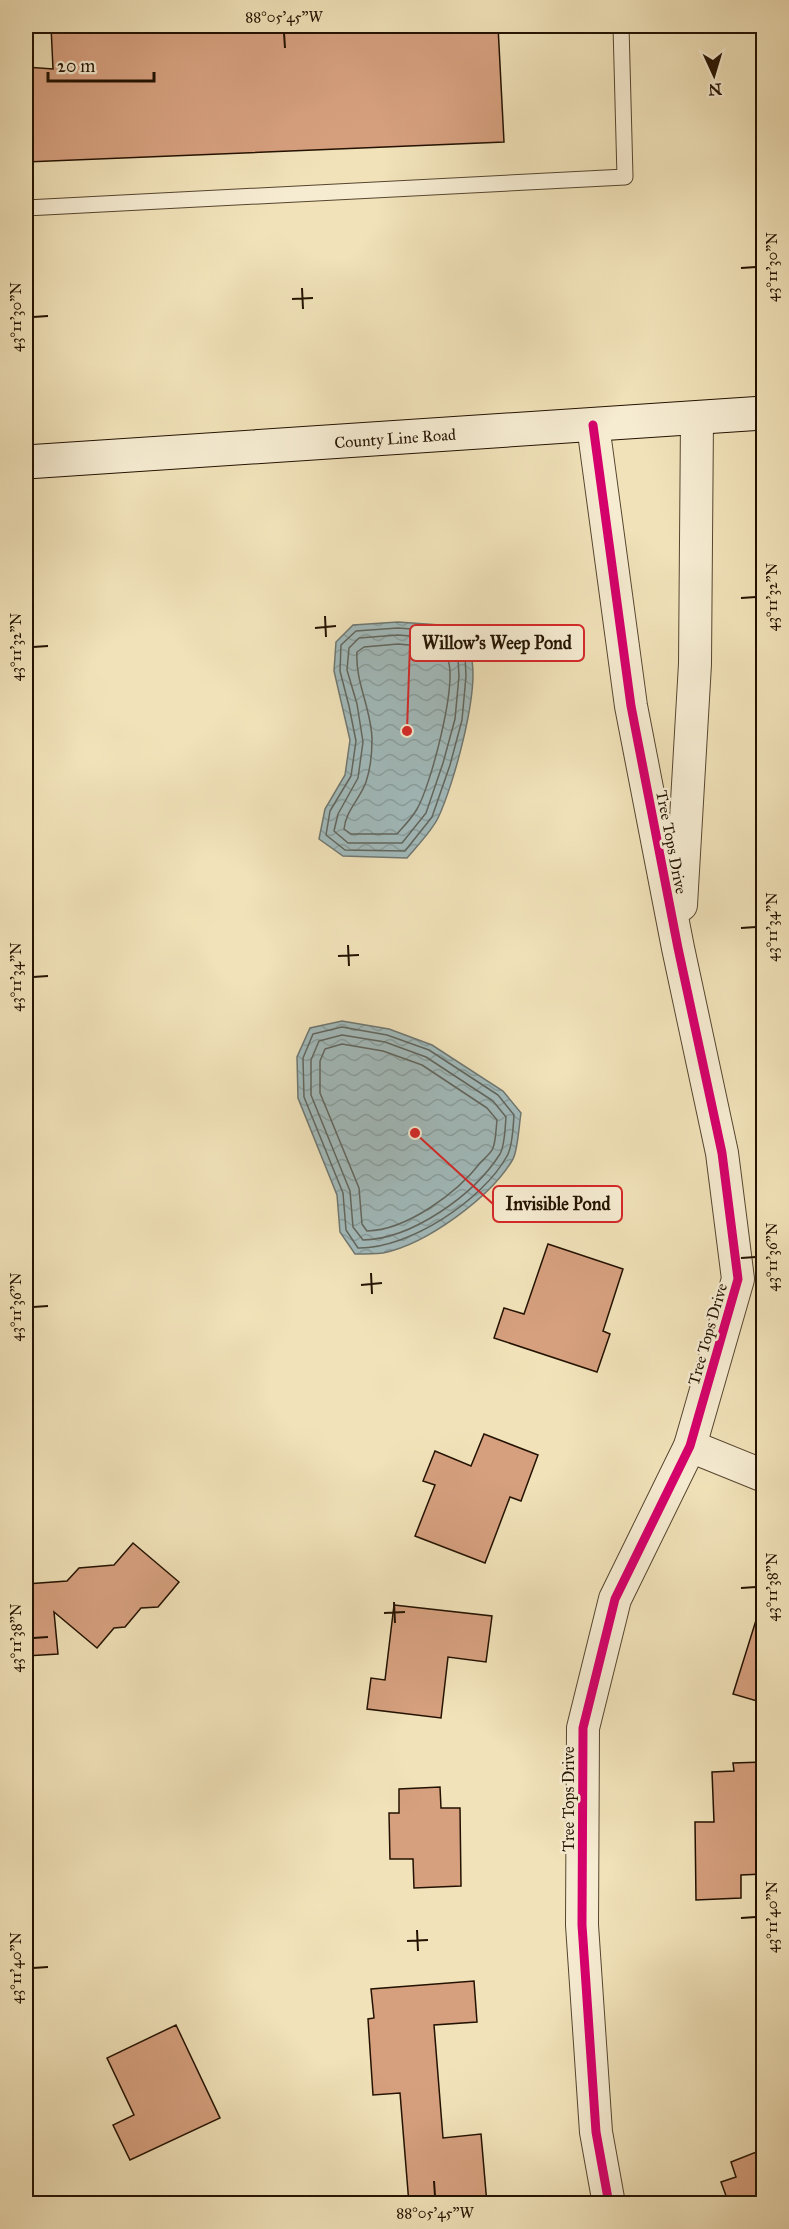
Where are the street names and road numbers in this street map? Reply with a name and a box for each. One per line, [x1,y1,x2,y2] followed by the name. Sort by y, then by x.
[334,425,456,452] street label: County Line Road
[652,789,691,896] street label: Tree Tops Drive
[684,1281,731,1387] street label: Tree Tops Drive
[559,1746,578,1852] street label: Tree Tops Drive

